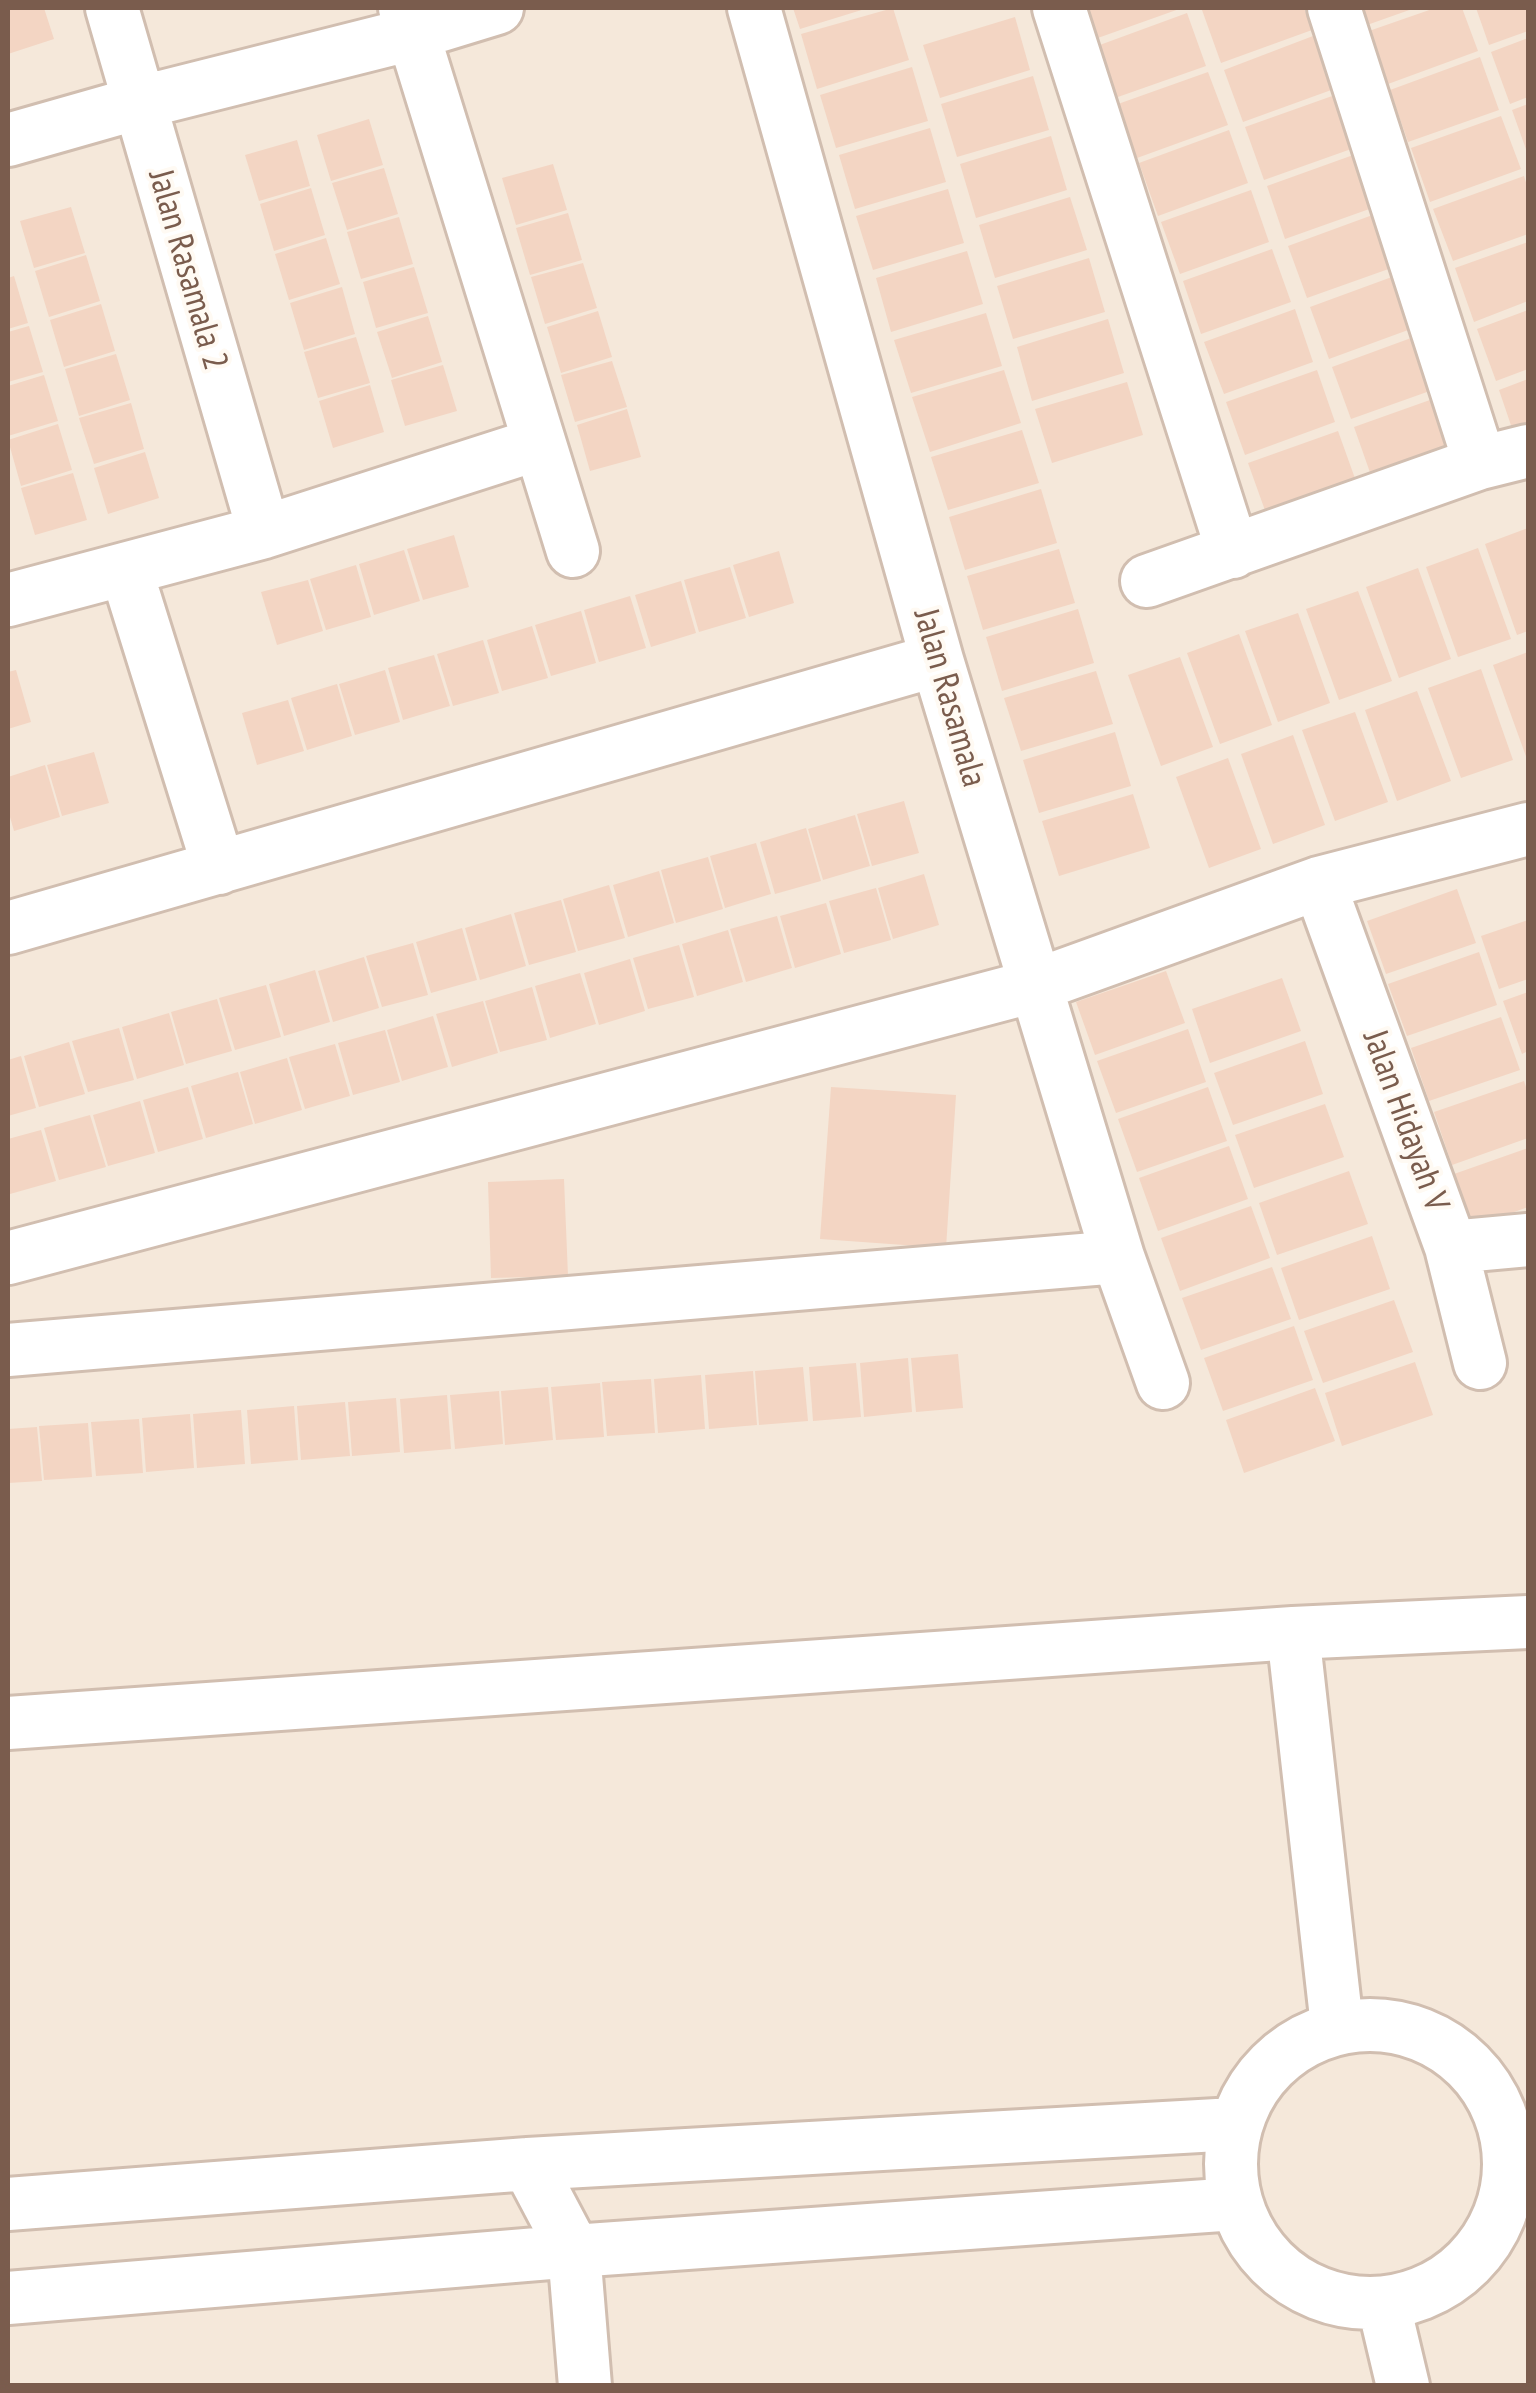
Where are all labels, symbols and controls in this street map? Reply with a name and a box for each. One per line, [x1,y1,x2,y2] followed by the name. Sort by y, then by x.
[138,165,236,375] street label: Jalan Rasamala 2
[904,604,994,792] street label: Jalan Rasamala
[1353,1025,1457,1217] street label: Jalan Hidayah V

